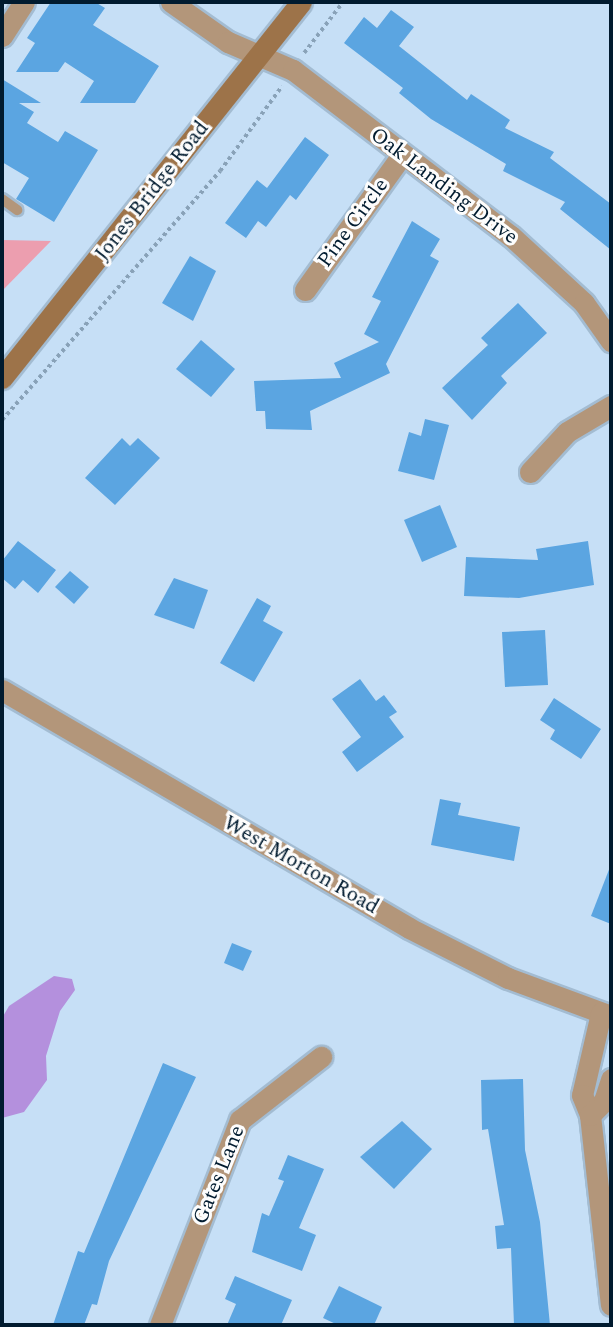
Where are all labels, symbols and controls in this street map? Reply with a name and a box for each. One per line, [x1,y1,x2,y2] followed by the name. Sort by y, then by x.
[90,116,214,266] street label: Jones Bridge Road
[365,122,523,250] street label: Oak Landing Drive
[312,173,394,273] street label: Pine Circle
[219,810,383,920] street label: West Morton Road
[188,1122,250,1228] street label: Gates Lane

